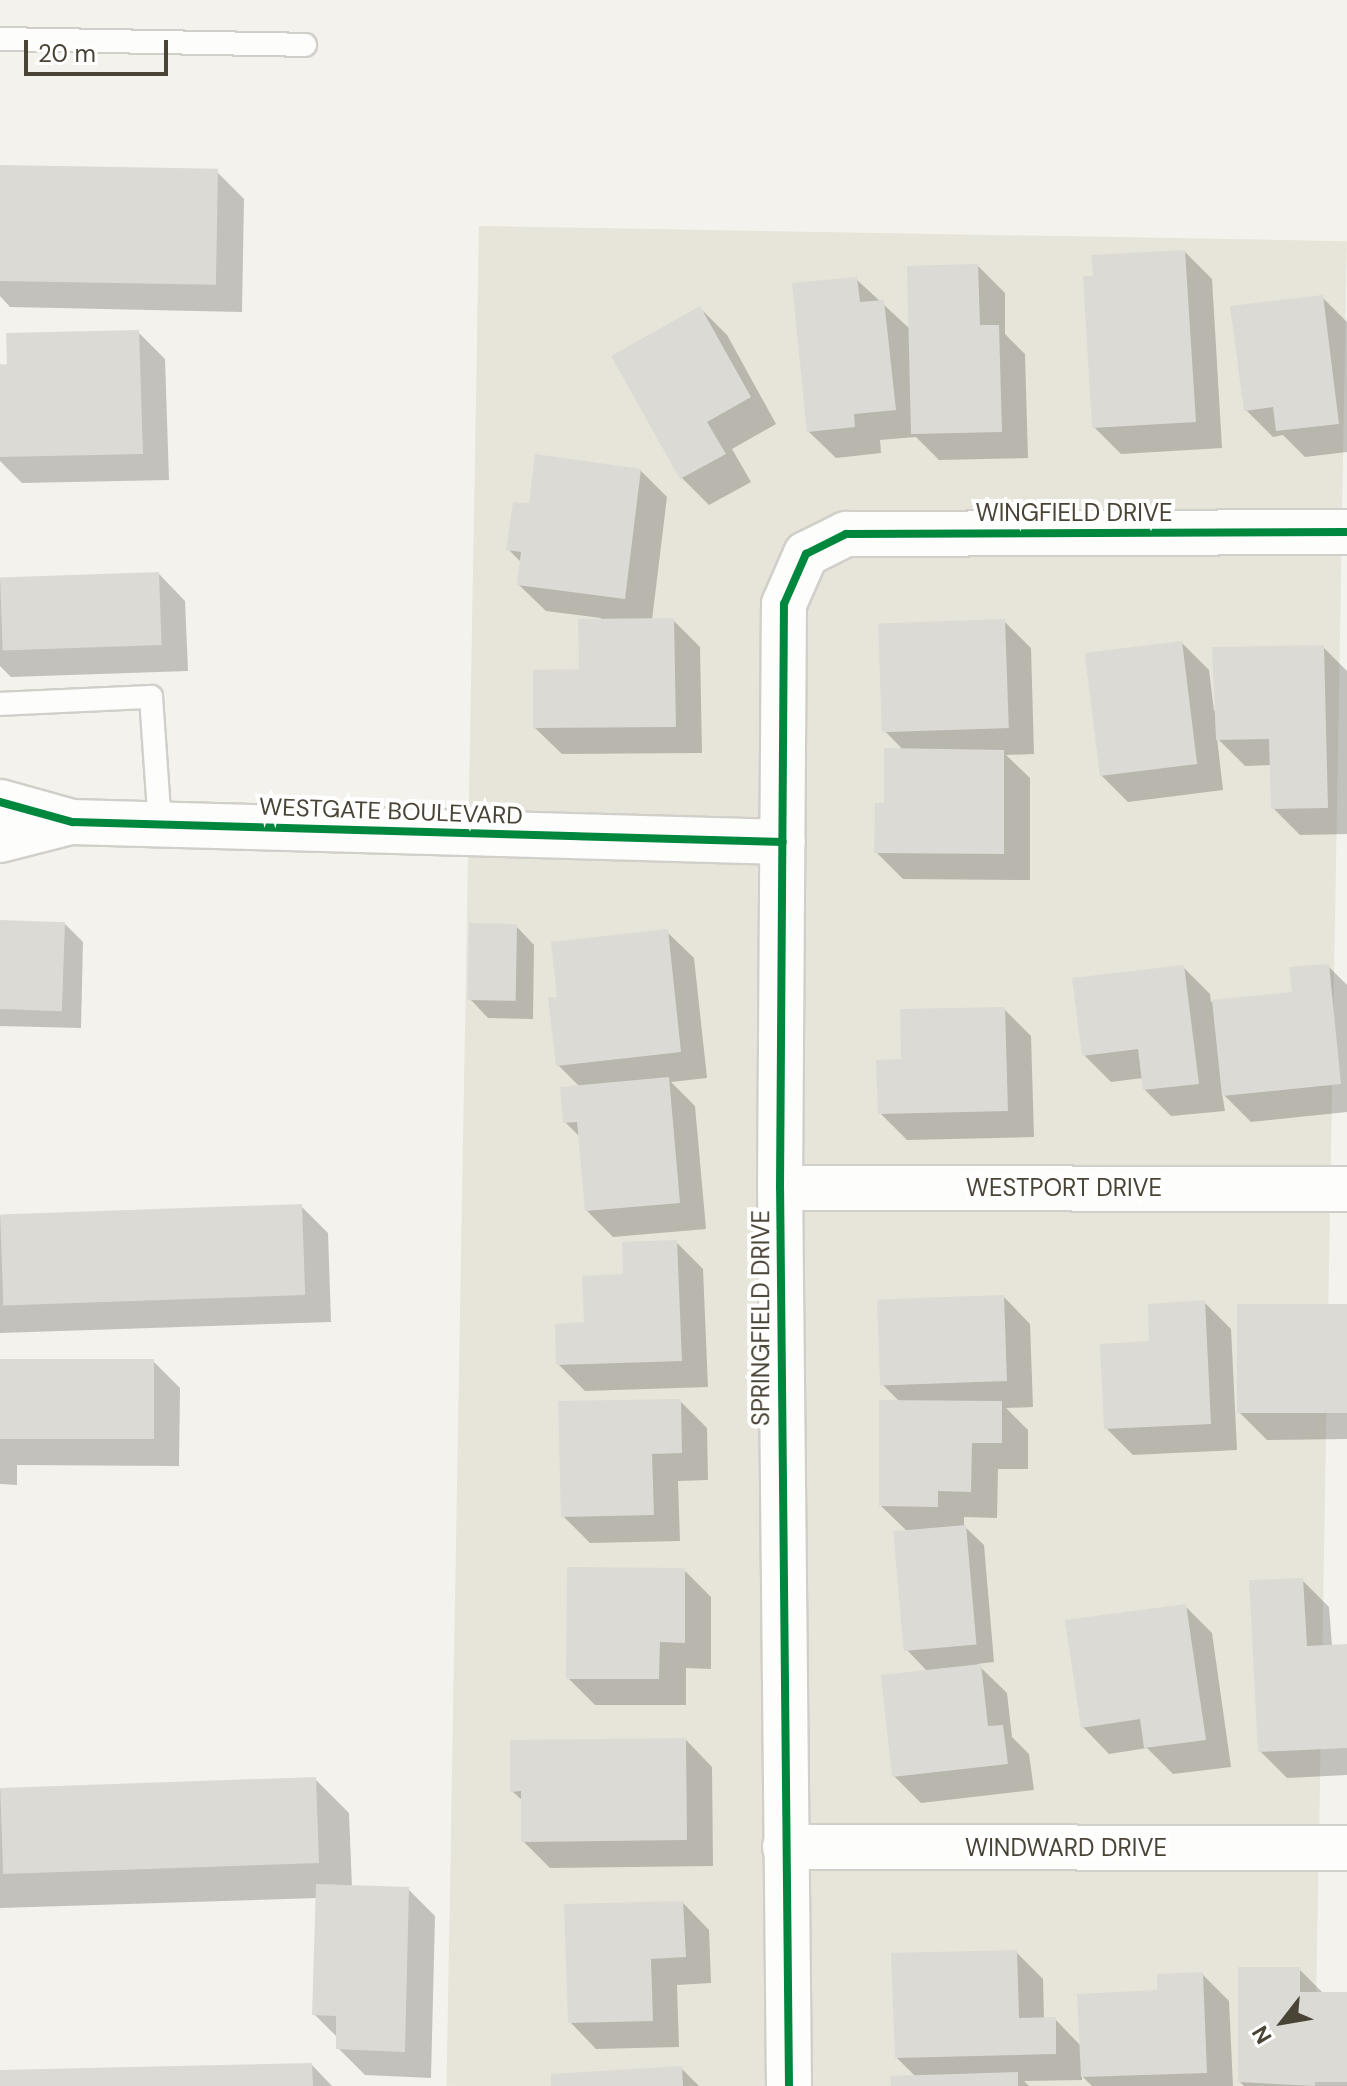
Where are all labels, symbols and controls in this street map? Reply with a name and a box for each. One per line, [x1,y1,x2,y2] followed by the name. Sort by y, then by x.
[28,24,172,74] scale bar
[38,38,96,69] text: 20 m
[975,499,1173,527] street label: WINGFIELD DRIVE
[259,792,523,830] street label: WESTGATE BOULEVARD
[966,1174,1162,1202] street label: WESTPORT DRIVE
[747,1210,775,1426] street label: SPRINGFIELD DRIVE
[965,1834,1167,1862] street label: WINDWARD DRIVE
[1243,1982,1323,2062] north arrow
[1245,2020,1279,2049] text: N

